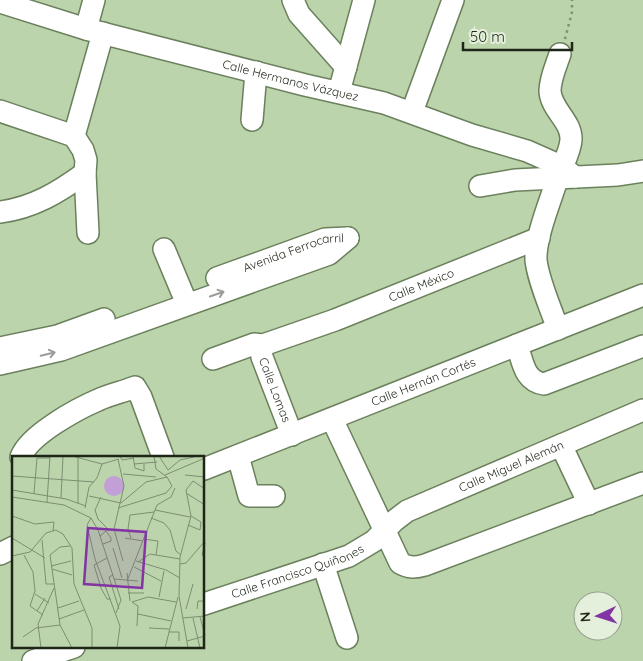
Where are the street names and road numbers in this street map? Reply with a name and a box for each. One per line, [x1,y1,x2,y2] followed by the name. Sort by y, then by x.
[221,56,360,104] street label: Calle Hermanos Vázquez
[241,230,344,275] street label: Avenida Ferrocarril
[386,265,456,305] street label: Calle México
[369,354,478,409] street label: Calle Hernán Cortés
[256,355,295,425] street label: Calle Lomas
[456,437,566,495] street label: Calle Miguel Alemán
[229,541,367,601] street label: Calle Francisco Quiñones

